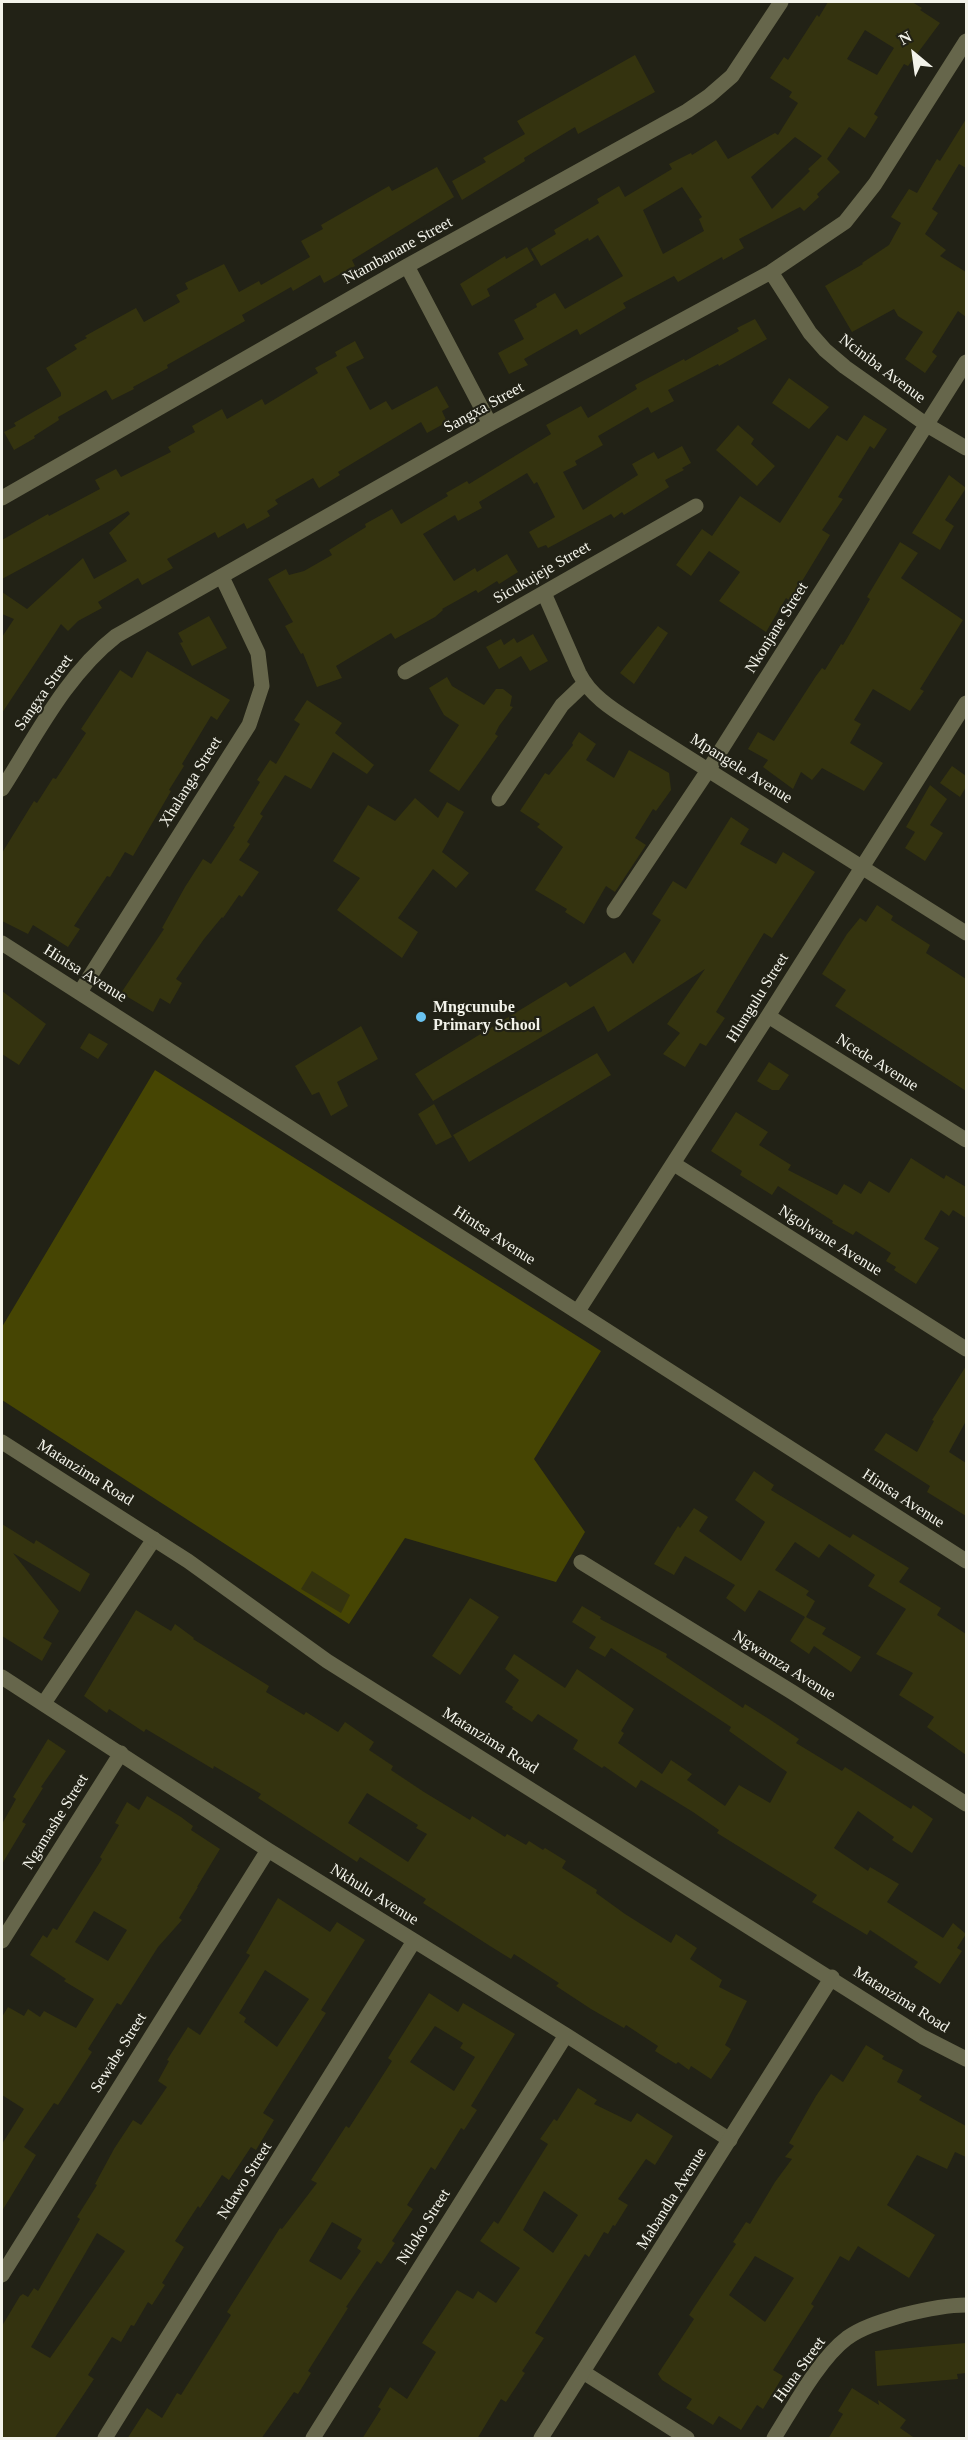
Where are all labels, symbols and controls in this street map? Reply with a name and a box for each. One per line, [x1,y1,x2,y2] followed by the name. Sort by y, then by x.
[884,24,944,84] north arrow
[896,28,914,48] text: N
[340,213,456,289] street label: Ntambanane Street
[835,330,929,408] street label: Nciniba Avenue
[441,378,527,438] street label: Sangxa Street
[490,537,594,609] street label: Sicukujeje Street
[741,579,813,677] street label: Nkonjane Street
[11,651,77,735] street label: Sangxa Street
[686,730,796,808] street label: Mpangele Avenue
[156,733,226,831] street label: Xhalanga Street
[40,941,130,1007] street label: Hintsa Avenue
[723,950,793,1046] street label: Hlungulu Street
[433,998,540,1036] place label: Mngcunube Primary School
[414,1010,428,1024] marker: Mngcunube Primary School
[832,1030,922,1096] street label: Ncede Avenue
[449,1202,539,1270] street label: Hintsa Avenue
[775,1202,885,1280] street label: Ngolwane Avenue
[33,1436,137,1510] street label: Matanzima Road
[858,1465,948,1533] street label: Hintsa Avenue
[729,1627,839,1705] street label: Ngwamza Avenue
[438,1704,542,1778] street label: Matanzima Road
[19,1771,93,1873] street label: Ngamashe Street
[326,1860,422,1930] street label: Nkhulu Avenue
[849,1963,953,2037] street label: Matanzima Road
[87,2009,151,2097] street label: Sewabe Street
[214,2139,276,2223] street label: Ndawo Street
[633,2144,711,2254] street label: Mabandla Avenue
[393,2186,455,2268] street label: Ntloko Street
[770,2334,830,2406] street label: Huna Street

